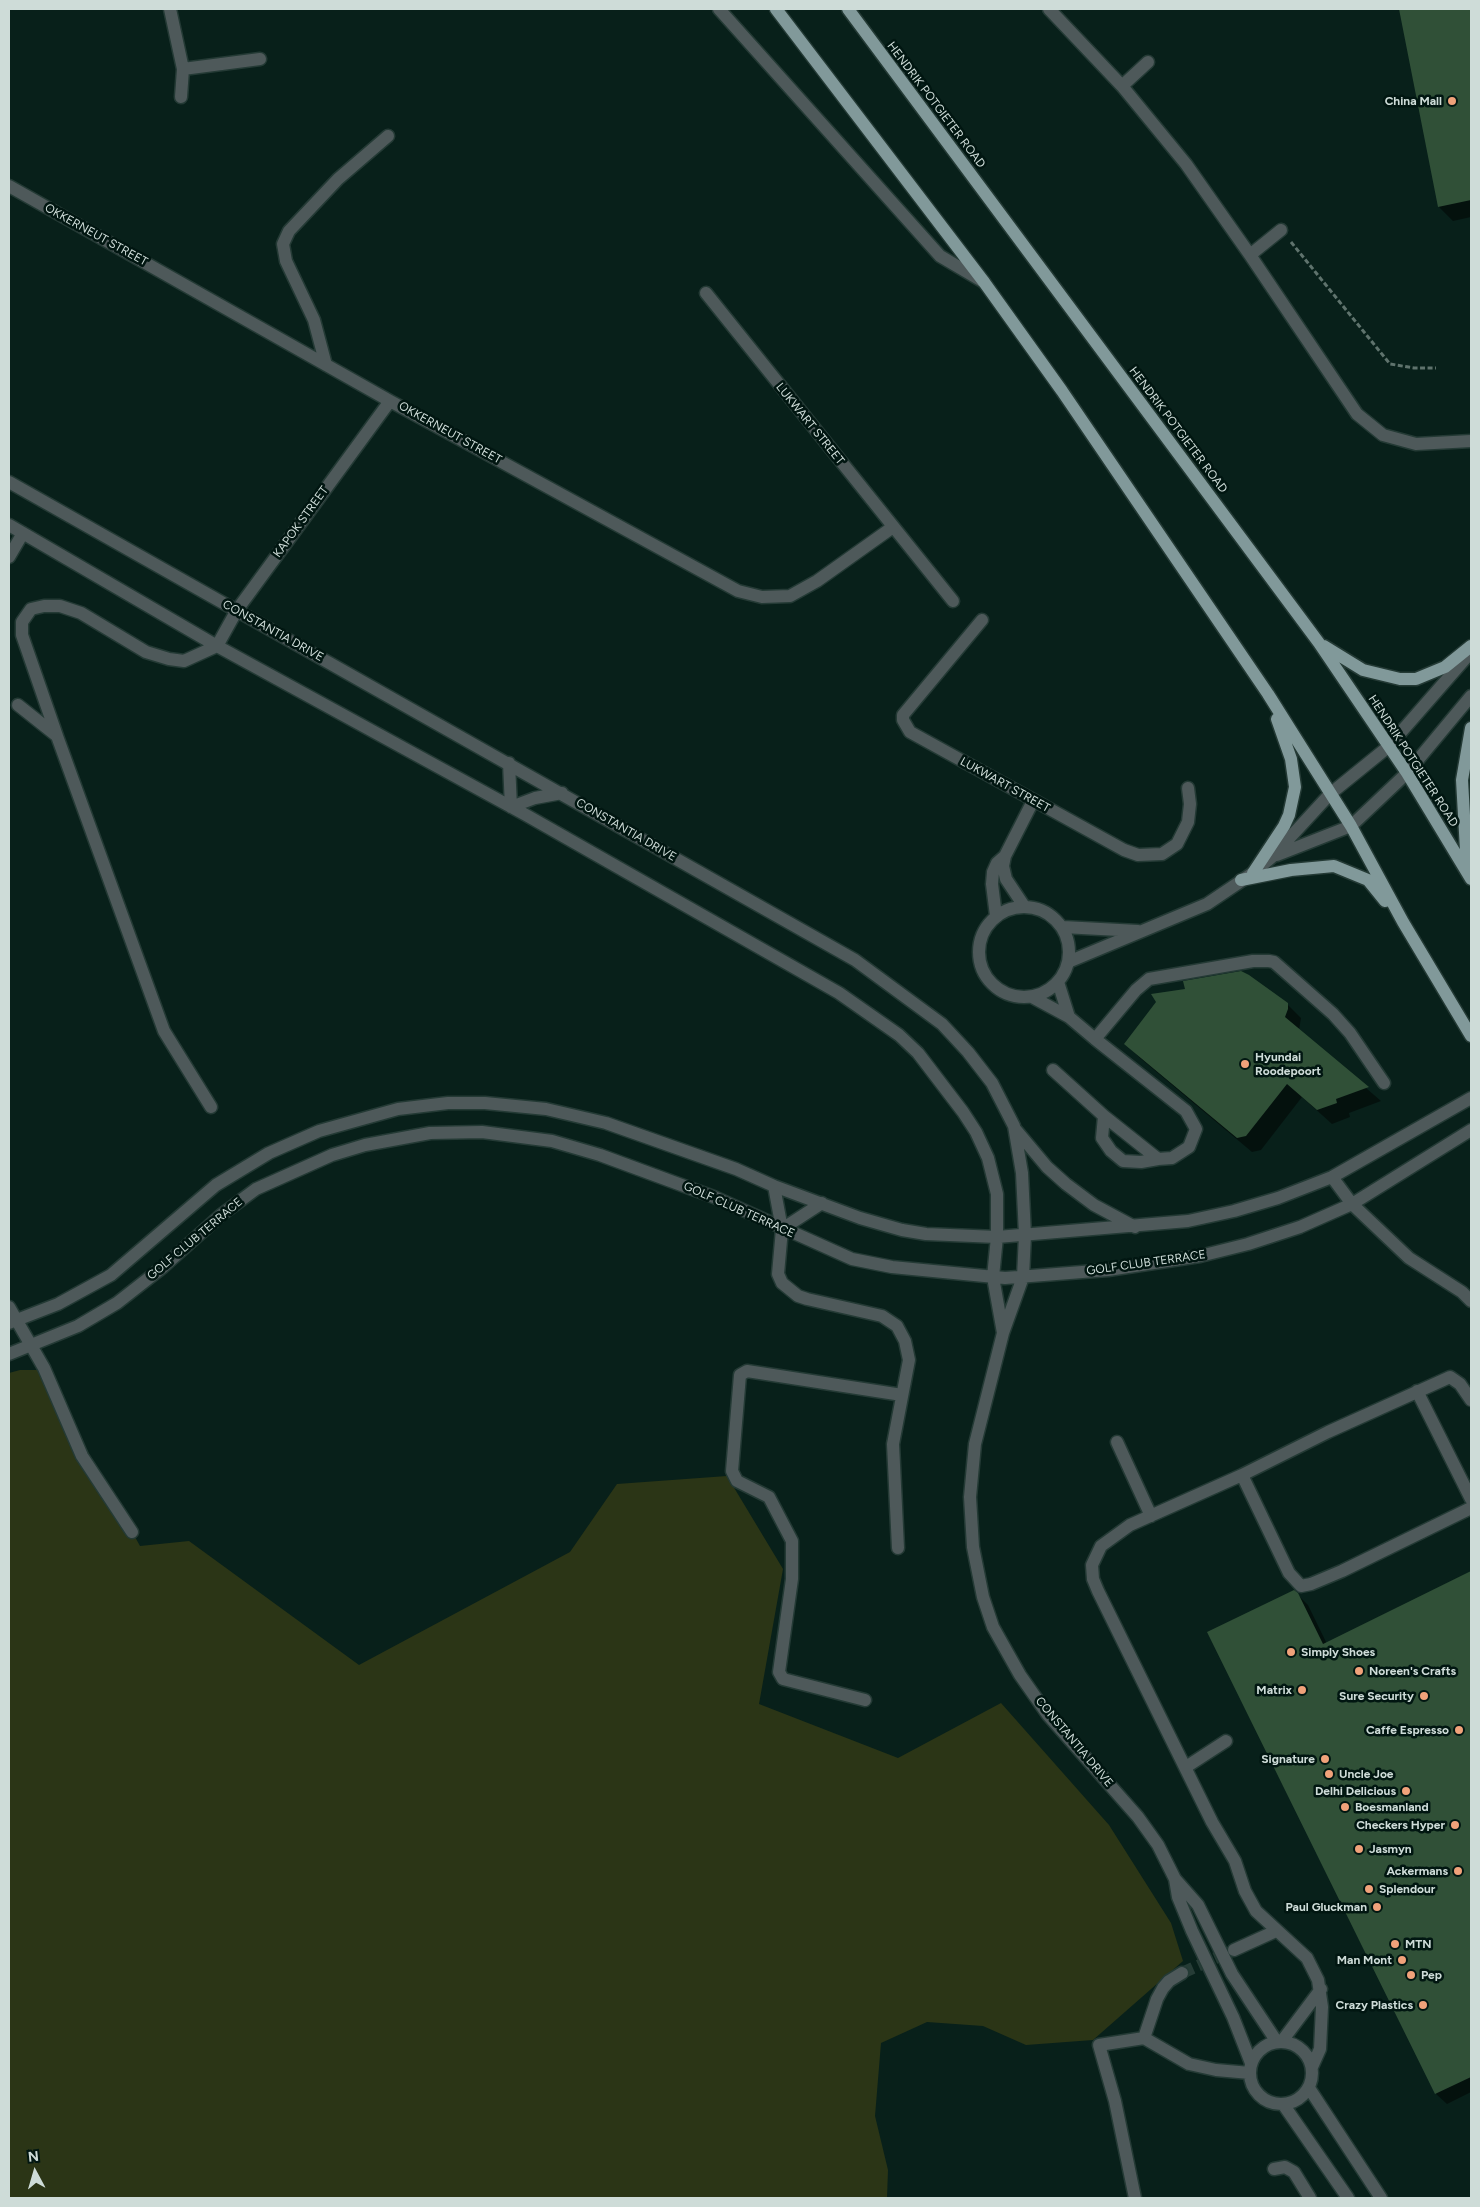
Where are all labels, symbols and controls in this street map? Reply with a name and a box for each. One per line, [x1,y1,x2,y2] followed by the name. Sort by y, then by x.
[884,39,988,171] street label: HENDRIK POTGIETER ROAD
[1385,94,1442,108] place label: China Mall
[1446,95,1458,107] marker: China Mall
[42,201,150,269] street label: OKKERNEUT STREET
[1126,364,1230,496] street label: HENDRIK POTGIETER ROAD
[773,380,847,468] street label: LUKWART STREET
[396,399,504,467] street label: OKKERNEUT STREET
[270,484,332,560] street label: KAPOK STREET
[220,597,326,665] street label: CONSTANTIA DRIVE
[1365,692,1461,830] street label: HENDRIK POTGIETER ROAD
[957,754,1053,816] street label: LUKWART STREET
[573,795,679,865] street label: CONSTANTIA DRIVE
[1255,1050,1321,1078] place label: Hyundai Roodepoort
[1239,1058,1251,1070] marker: Hyundai Roodepoort
[681,1179,797,1241] street label: GOLF CLUB TERRACE
[144,1195,246,1283] street label: GOLF CLUB TERRACE
[1085,1248,1207,1278] street label: GOLF CLUB TERRACE
[1301,1645,1375,1659] place label: Simply Shoes
[1285,1646,1297,1658] marker: Simply Shoes
[1369,1664,1456,1678] place label: Noreen's Crafts
[1353,1665,1365,1677] marker: Noreen's Crafts
[1256,1683,1292,1697] place label: Matrix
[1296,1684,1308,1696] marker: Matrix
[1339,1689,1414,1703] place label: Sure Security
[1418,1690,1430,1702] marker: Sure Security
[1032,1694,1116,1790] street label: CONSTANTIA DRIVE
[1366,1723,1449,1737] place label: Caffe Espresso
[1453,1724,1465,1736] marker: Caffe Espresso
[1261,1752,1315,1766] place label: Signature
[1319,1753,1331,1765] marker: Signature
[1339,1767,1394,1781] place label: Uncle Joe
[1323,1768,1335,1780] marker: Uncle Joe
[1315,1784,1396,1798] place label: Delhi Delicious
[1400,1785,1412,1797] marker: Delhi Delicious
[1355,1800,1429,1814] place label: Boesmanland
[1339,1801,1351,1813] marker: Boesmanland
[1356,1818,1445,1832] place label: Checkers Hyper
[1449,1819,1461,1831] marker: Checkers Hyper
[1369,1842,1412,1856] place label: Jasmyn
[1353,1843,1365,1855] marker: Jasmyn
[1386,1864,1448,1878] place label: Ackermans
[1452,1865,1464,1877] marker: Ackermans
[1379,1882,1435,1896] place label: Splendour
[1363,1883,1375,1895] marker: Splendour
[1285,1900,1367,1914] place label: Paul Gluckman
[1371,1901,1383,1913] marker: Paul Gluckman
[1405,1937,1432,1951] place label: MTN
[1389,1938,1401,1950] marker: MTN
[1337,1953,1392,1967] place label: Man Mont
[1396,1954,1408,1966] marker: Man Mont
[1421,1968,1442,1982] place label: Pep
[1405,1969,1417,1981] marker: Pep
[1336,1998,1413,2012] place label: Crazy Plastics
[1417,1999,1429,2011] marker: Crazy Plastics
[10,2147,60,2197] north arrow
[27,2148,40,2166] text: N

